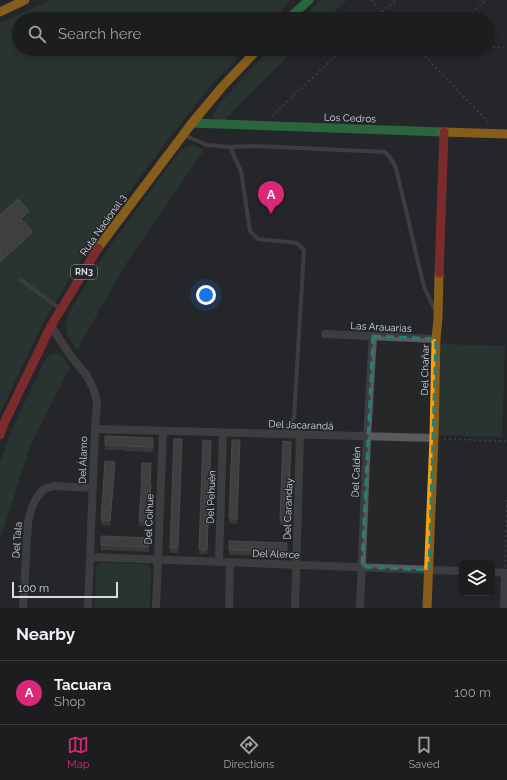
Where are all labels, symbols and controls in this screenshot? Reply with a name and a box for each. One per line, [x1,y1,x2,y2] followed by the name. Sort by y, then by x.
[12,12,495,56] search box
[26,23,48,45] icon: search
[58,25,141,43] text: Search here
[324,112,376,124] street label: Los Cedros
[258,181,284,214] pin: A
[78,192,128,258] street label: Ruta Nacional 3
[71,265,97,279] road number: RN3
[196,285,216,305] your location
[350,320,412,334] street label: Las Arauarias
[419,344,431,396] street label: Del Chañar
[268,418,334,432] street label: Del Jacarandá
[77,436,89,484] street label: Del Álamo
[350,446,362,498] street label: Del Caldén
[205,470,217,524] street label: Del Pehuén
[281,477,295,540] street label: Del Caranday
[143,493,155,544] street label: Del Coihue
[10,521,24,559] street label: Del Tala
[252,548,300,560] street label: Del Alerce
[459,560,495,596] map controls
[459,560,495,596] button: layers
[12,580,118,599] scale bar
[18,582,49,595] text: 100 m
[16,624,75,644] text: Nearby
[54,676,111,694] text: Tacuara
[25,685,33,700] text: A
[454,685,491,700] text: 100 m
[54,694,85,709] text: Shop
[67,734,89,771] tab: Map
[224,734,274,771] tab: Directions
[408,734,440,771] tab: Saved

